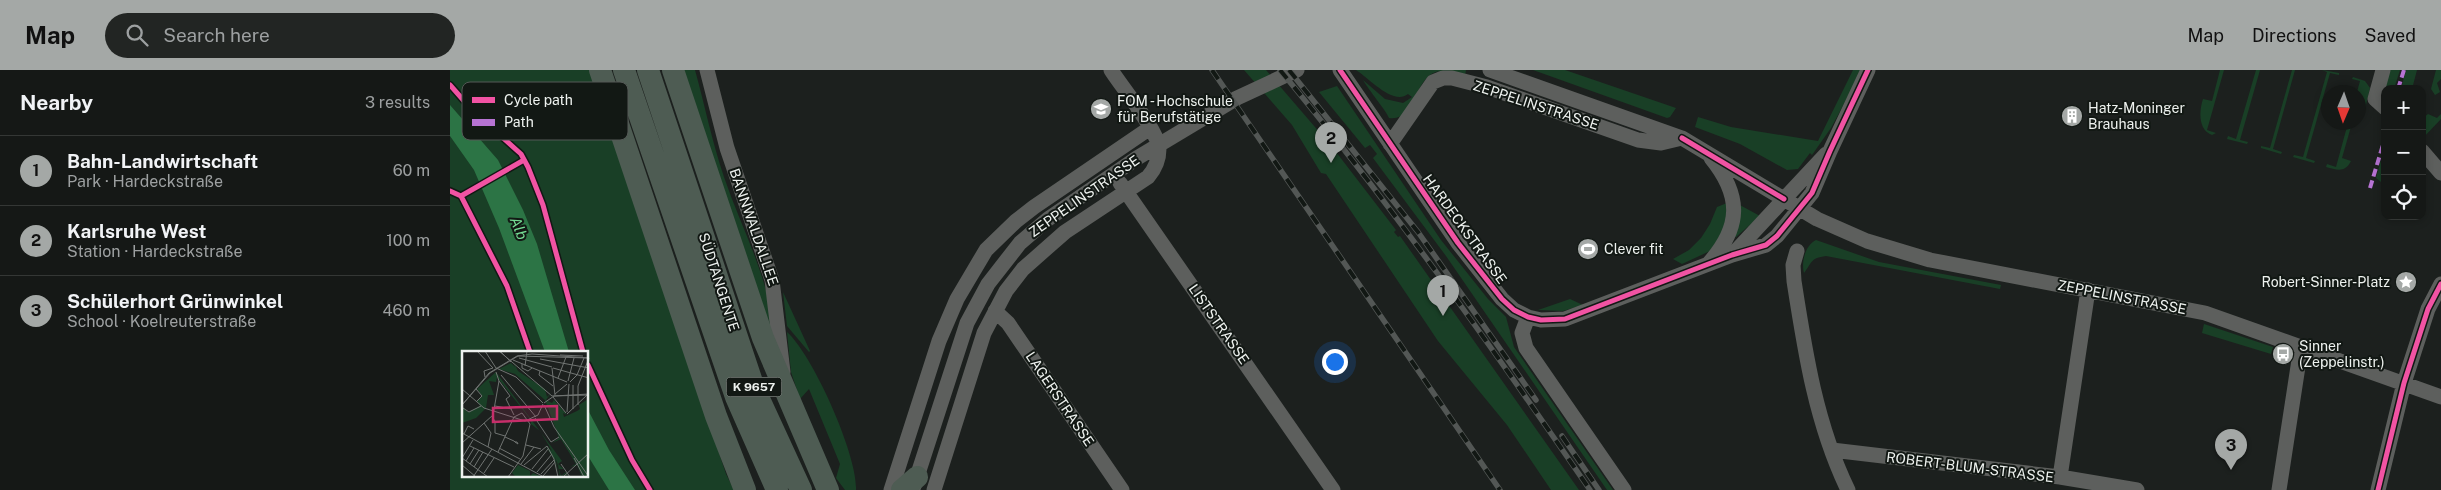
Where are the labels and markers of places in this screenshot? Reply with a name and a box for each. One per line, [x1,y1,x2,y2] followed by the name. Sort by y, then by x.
[1117,93,1233,125] place label: FOM - Hochschule für Berufstätige
[1089,97,1113,121] school or university icon: FOM - Hochschule für Berufstätige
[2088,100,2185,132] place label: Hatz-Moninger Brauhaus
[2060,104,2084,128] building icon: Hatz-Moninger Brauhaus
[1315,122,1347,163] pin: 2
[1576,237,1600,261] sports icon: Clever fit
[1604,241,1664,257] place label: Clever fit
[2394,270,2418,294] place icon: Robert-Sinner-Platz
[2261,274,2390,290] place label: Robert-Sinner-Platz
[1427,275,1459,316] pin: 1
[2299,338,2385,370] place label: Sinner (Zeppelinstr.)
[2271,342,2295,366] bus stop icon: Sinner (Zeppelinstr.)
[2215,429,2247,470] pin: 3

